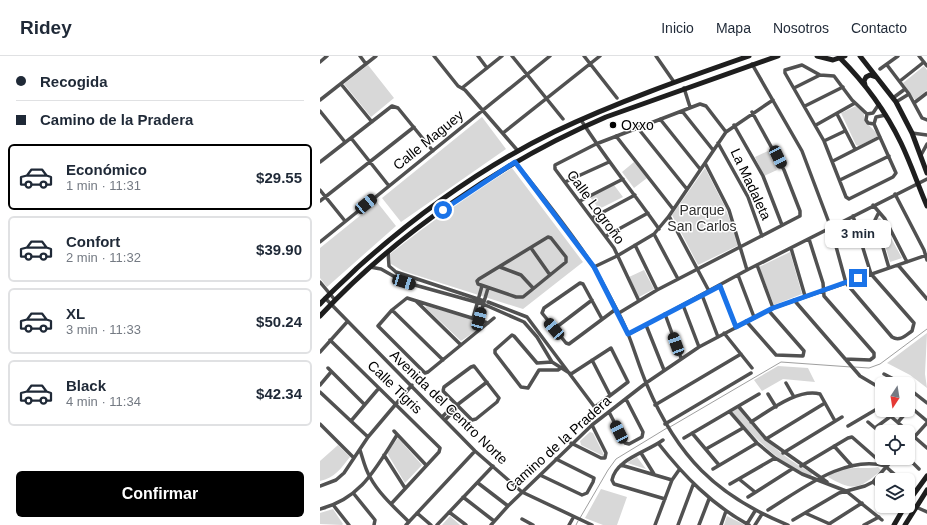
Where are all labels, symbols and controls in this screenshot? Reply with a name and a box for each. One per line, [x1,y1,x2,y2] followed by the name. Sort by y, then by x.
[20,17,72,38] text: Ridey
[661,20,694,36] text: Inicio
[716,20,751,36] text: Mapa
[773,20,829,36] text: Nosotros
[851,20,907,36] text: Contacto
[40,73,108,90] text: Recogida
[390,107,466,173] street label: Calle Maguey
[40,111,193,128] text: Camino de la Pradera
[621,117,654,133] place label: Oxxo
[608,120,618,130] marker: Oxxo
[767,144,789,170] car
[727,146,775,222] street label: La Madaleta
[18,159,54,195] icon: car
[66,161,147,178] text: Económico
[564,167,628,247] street label: Calle Logroño
[256,169,302,186] text: $29.55
[66,178,141,193] text: 1 min · 11:31
[353,192,379,216] car
[434,201,452,219] route start
[667,202,737,234] park label: Parque San Carlos
[825,220,891,248] callout: 3 min
[841,226,875,241] text: 3 min
[18,231,54,267] icon: car
[66,233,120,250] text: Confort
[256,241,302,258] text: $39.90
[66,250,141,265] text: 2 min · 11:32
[849,269,867,287] route end
[391,273,417,291] car
[18,303,54,339] icon: car
[66,305,85,322] text: XL
[470,306,488,332] car
[256,313,302,330] text: $50.24
[542,316,566,342] car
[66,322,141,337] text: 3 min · 11:33
[666,331,686,357] car
[387,347,511,467] street label: Avenida del Centro Norte
[365,357,425,417] street label: Calle Tigris
[18,375,54,411] icon: car
[66,377,106,394] text: Black
[875,377,915,417] north arrow
[875,377,915,513] map controls
[256,385,302,402] text: $42.34
[502,392,614,496] street label: Camino de la Pradera
[66,394,141,409] text: 4 min · 11:34
[608,419,630,445] car
[875,425,915,465] button: locate
[16,471,304,517] button: Confirmar
[875,473,915,513] button: layers

